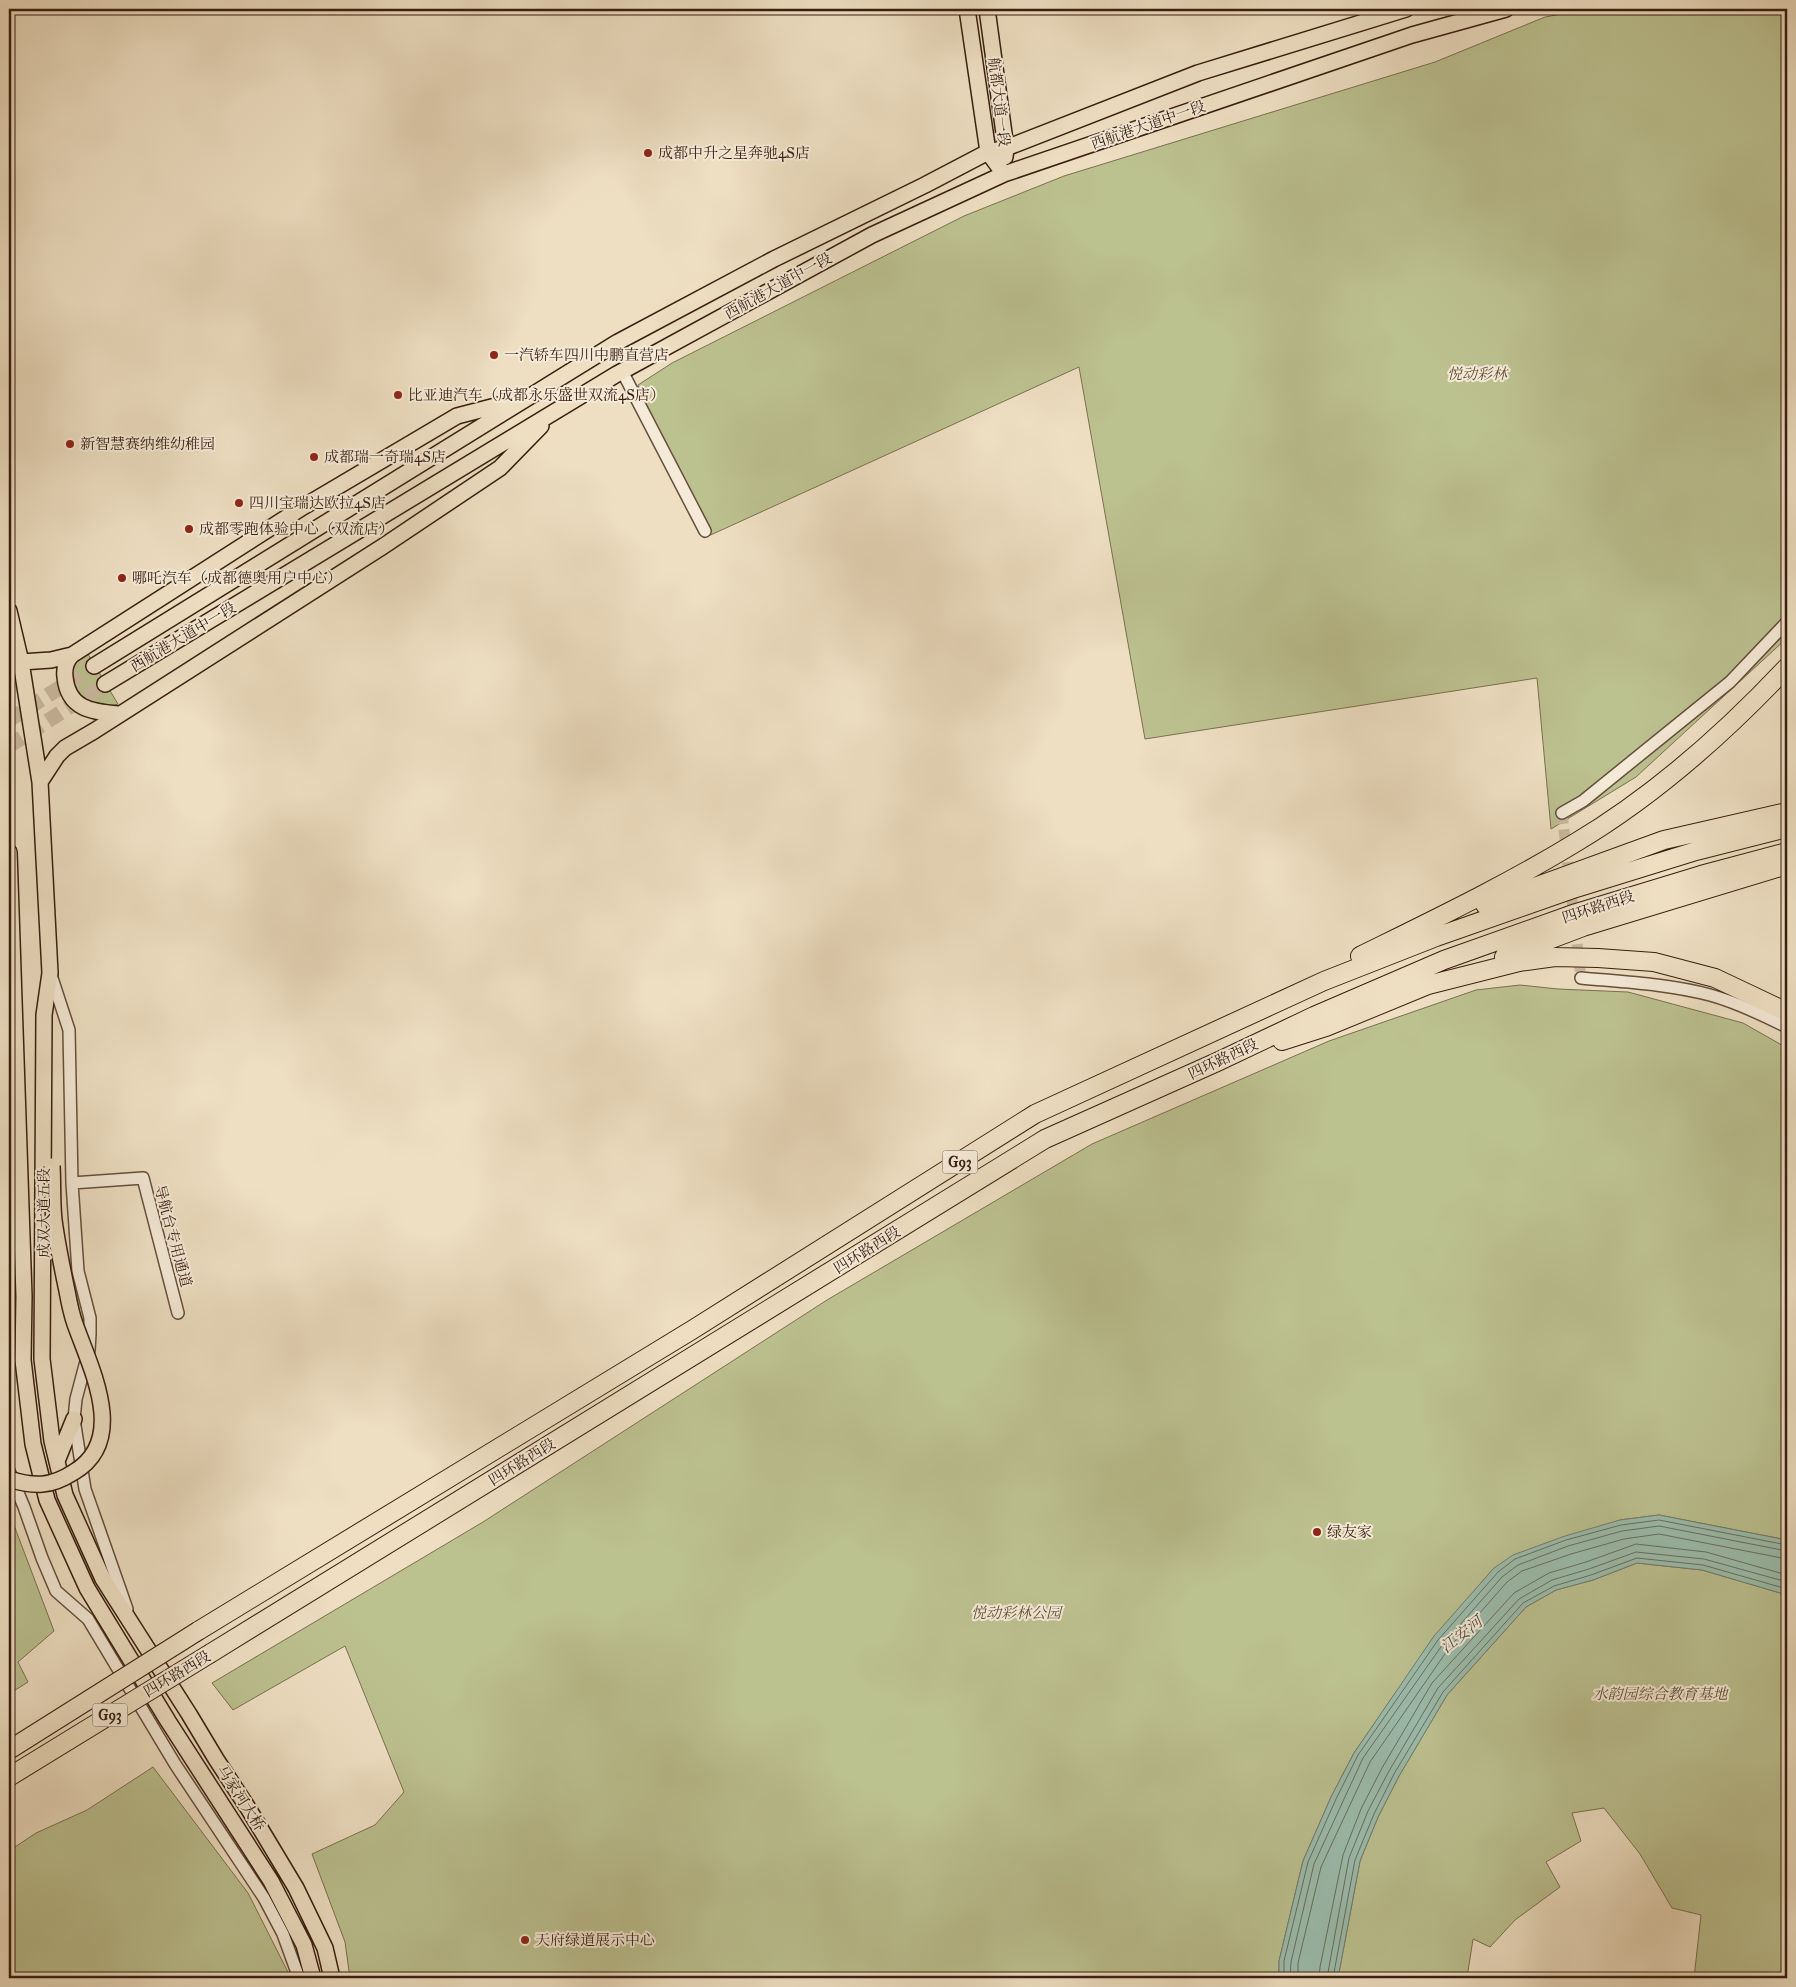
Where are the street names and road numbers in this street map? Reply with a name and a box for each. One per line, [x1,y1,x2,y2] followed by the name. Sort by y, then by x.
[985,56,1013,148] street label: 航都大道一段
[1088,97,1208,153] street label: 西航港大道中一段
[721,249,835,323] street label: 西航港大道中一段
[127,598,239,676] street label: 西航港大道中一段
[1560,887,1636,927] street label: 四环路西段
[1185,1035,1261,1083] street label: 四环路西段
[942,1150,978,1174] road number: G93
[35,1168,53,1258] street label: 成双大道五段
[151,1183,195,1289] street label: 导航台专用通道
[830,1222,904,1278] street label: 四环路西段
[485,1434,559,1490] street label: 四环路西段
[140,1647,214,1701] street label: 四环路西段
[92,1704,128,1726] road number: G93
[213,1762,269,1834] street label: 马家河大桥

